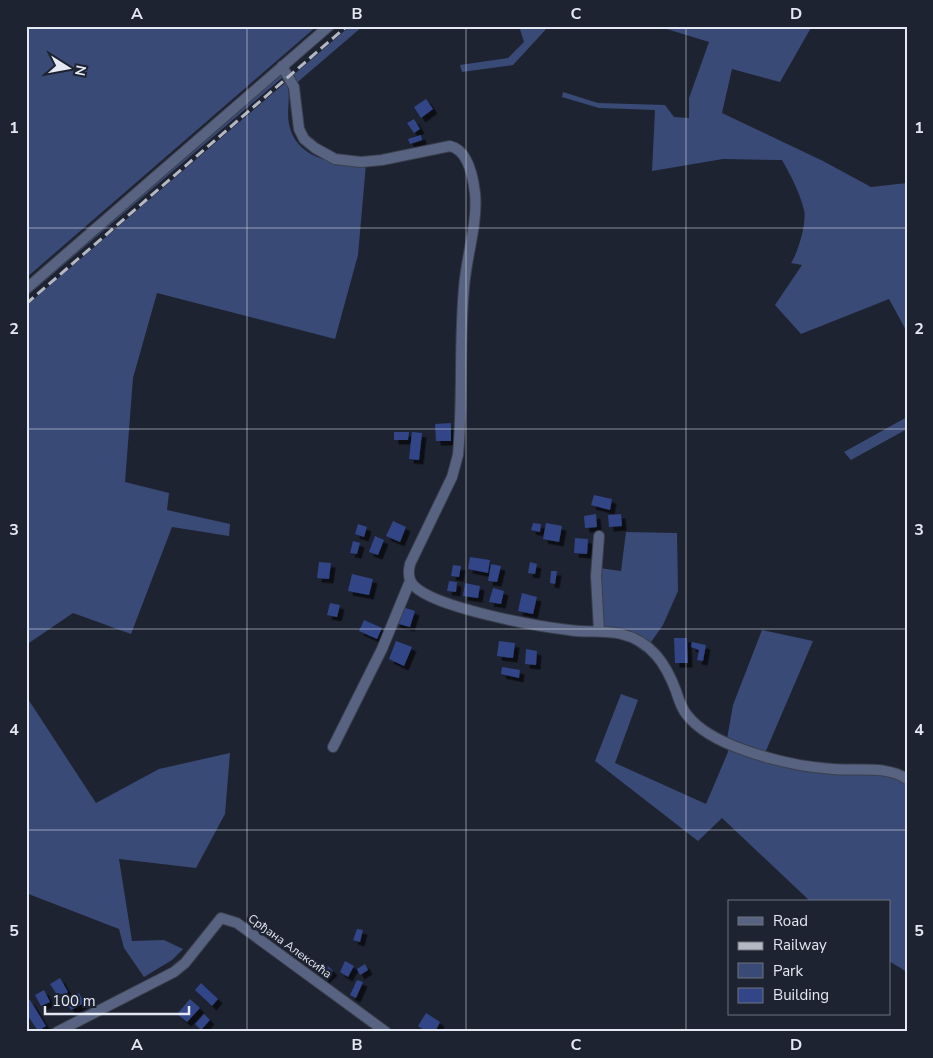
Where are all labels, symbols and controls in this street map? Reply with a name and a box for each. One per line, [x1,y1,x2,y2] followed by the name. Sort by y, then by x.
[131,3,143,25] text: A
[351,3,363,25] text: B
[571,3,582,25] text: C
[790,3,802,25] text: D
[42,42,92,92] north arrow
[70,63,91,77] text: N
[9,117,19,139] text: 1
[914,117,924,139] text: 1
[9,318,19,340] text: 2
[914,318,924,340] text: 2
[9,519,19,541] text: 3
[914,519,924,541] text: 3
[9,719,19,741] text: 4
[914,719,924,741] text: 4
[728,900,890,1016] legend
[245,910,335,982] street label: Срђана Алексића
[773,911,808,931] text: Road
[9,920,19,942] text: 5
[914,920,924,942] text: 5
[773,935,827,955] text: Railway
[773,961,803,981] text: Park
[45,983,189,1015] scale bar
[773,985,829,1005] text: Building
[52,991,96,1011] text: 100 m
[131,1034,143,1056] text: A
[351,1034,363,1056] text: B
[571,1034,582,1056] text: C
[790,1034,802,1056] text: D

